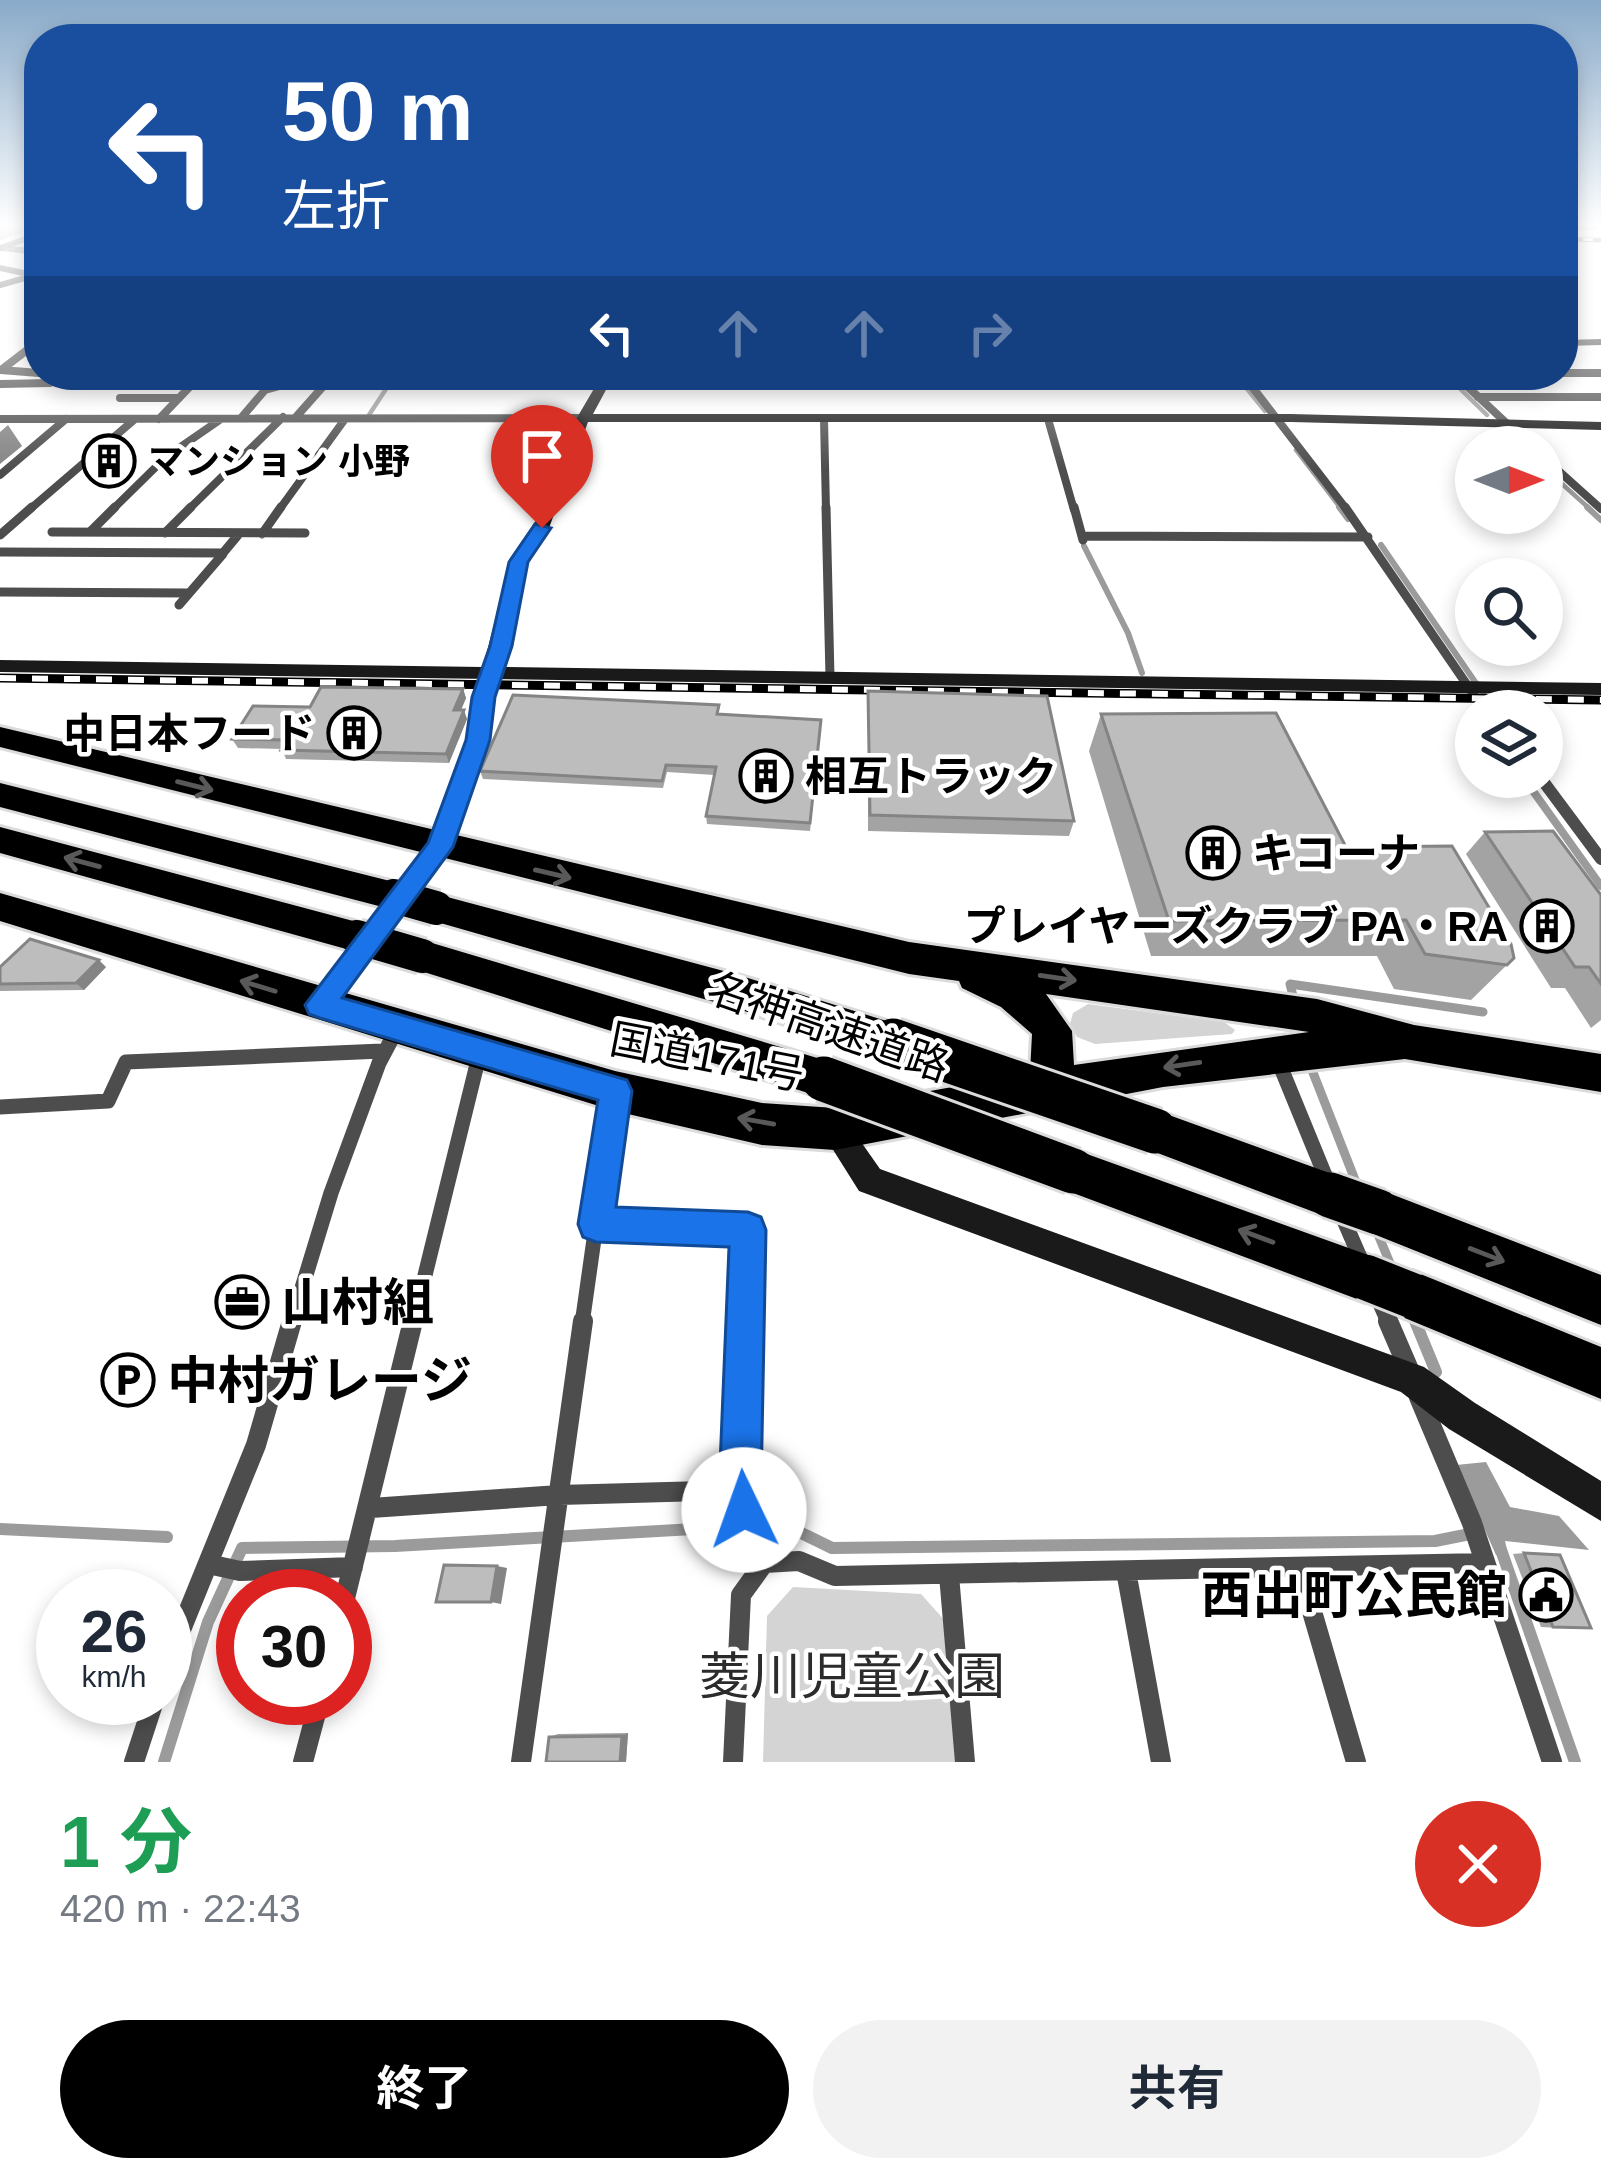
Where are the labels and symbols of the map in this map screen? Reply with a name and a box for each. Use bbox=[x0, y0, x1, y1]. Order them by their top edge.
pin bbox=[491, 405, 593, 528]
north arrow bbox=[1455, 426, 1563, 534]
building icon: マンション 小野 bbox=[81, 433, 137, 489]
place label: マンション 小野 bbox=[148, 441, 410, 482]
building icon: 中日本フード bbox=[326, 705, 382, 761]
place label: 中日本フード bbox=[63, 710, 315, 757]
building icon: 相互トラック bbox=[738, 748, 794, 804]
place label: 相互トラック bbox=[805, 753, 1057, 800]
one-way arrow bbox=[175, 776, 213, 798]
building icon: キコーナ bbox=[1185, 825, 1241, 881]
place label: キコーナ bbox=[1252, 830, 1420, 877]
one-way arrow bbox=[64, 849, 102, 871]
one-way arrow bbox=[534, 864, 572, 886]
building icon: プレイヤーズクラブ PA・RA bbox=[1519, 898, 1575, 954]
place label: プレイヤーズクラブ PA・RA bbox=[964, 903, 1508, 950]
street label: 名神高速道路 bbox=[701, 964, 955, 1090]
one-way arrow bbox=[1038, 967, 1077, 990]
one-way arrow bbox=[240, 974, 278, 996]
street label: 国道171号 bbox=[606, 1015, 808, 1099]
one-way arrow bbox=[1163, 1055, 1202, 1077]
one-way arrow bbox=[737, 1109, 776, 1132]
one-way arrow bbox=[1238, 1224, 1275, 1245]
one-way arrow bbox=[1467, 1246, 1504, 1267]
office icon: 山村組 bbox=[214, 1274, 270, 1330]
place label: 山村組 bbox=[281, 1274, 434, 1331]
parking icon: 中村ガレージ bbox=[100, 1352, 156, 1408]
place label: 中村ガレージ bbox=[167, 1352, 472, 1409]
position arrow bbox=[681, 1447, 807, 1573]
place label: 西出町公民館 bbox=[1201, 1567, 1507, 1624]
public building icon: 西出町公民館 bbox=[1518, 1567, 1574, 1623]
speed limit sign: 30 bbox=[216, 1569, 372, 1725]
park label: 菱川児童公園 bbox=[699, 1648, 1005, 1705]

